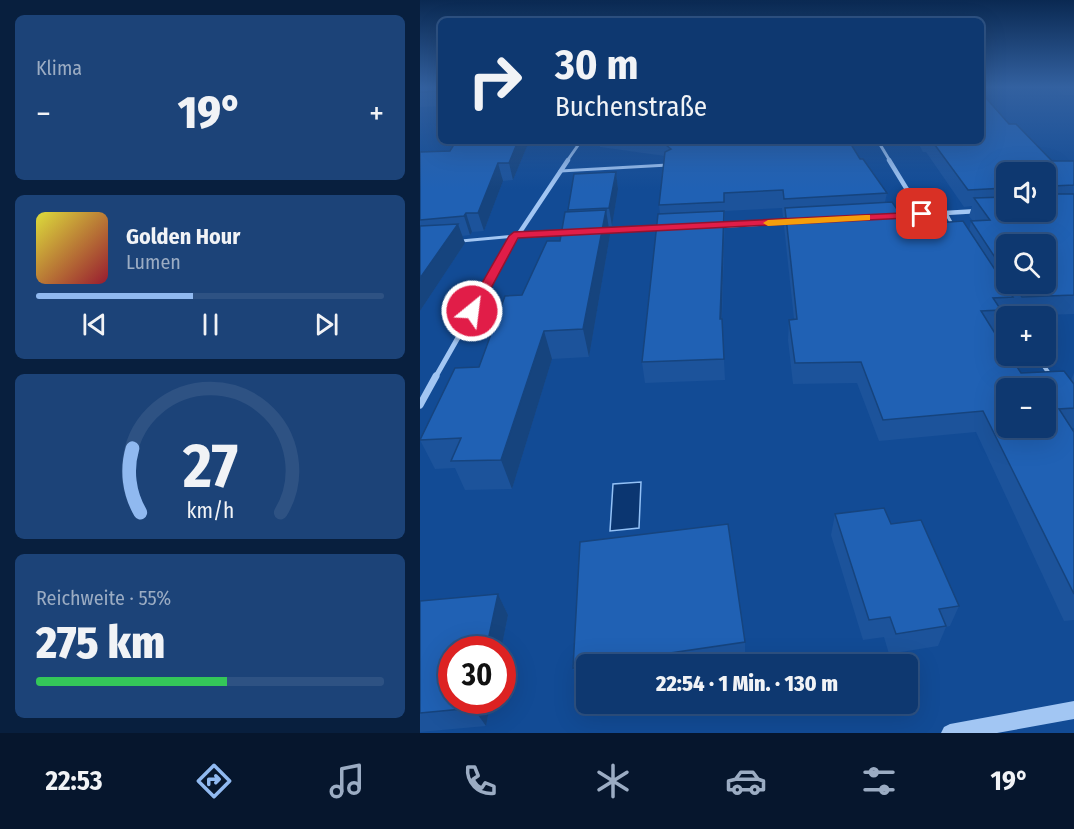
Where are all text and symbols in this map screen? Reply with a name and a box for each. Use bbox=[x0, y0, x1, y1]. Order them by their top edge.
text: 30 m bbox=[555, 40, 639, 90]
icon: right bbox=[456, 42, 534, 120]
text: Klima bbox=[36, 56, 82, 80]
text: 19° bbox=[178, 86, 242, 140]
text: Buchenstraße bbox=[555, 91, 707, 123]
text: − bbox=[36, 94, 51, 134]
text: + bbox=[369, 94, 384, 134]
map controls bbox=[996, 162, 1056, 438]
button: sound bbox=[996, 162, 1056, 222]
pin bbox=[896, 188, 947, 239]
icon: arrive bbox=[905, 197, 938, 230]
text: Golden Hour bbox=[126, 223, 240, 250]
button: search bbox=[996, 234, 1056, 294]
text: Lumen bbox=[126, 250, 181, 274]
position arrow bbox=[440, 279, 504, 343]
button: + bbox=[996, 306, 1056, 366]
icon: previous bbox=[78, 308, 111, 341]
icon: pause bbox=[194, 308, 227, 341]
icon: next bbox=[310, 308, 343, 341]
button: − bbox=[996, 378, 1056, 438]
text: 27 bbox=[181, 429, 238, 504]
text: km/h bbox=[186, 499, 234, 525]
text: Reichweite · 55% bbox=[36, 586, 171, 610]
text: 275 km bbox=[36, 616, 165, 670]
speed limit sign: 30 bbox=[438, 636, 516, 714]
text: 22:54 · 1 Min. · 130 m bbox=[656, 670, 838, 697]
icon: directions bbox=[193, 760, 235, 802]
icon: music bbox=[326, 760, 368, 802]
icon: phone bbox=[459, 760, 501, 802]
icon: climate bbox=[592, 760, 634, 802]
icon: car bbox=[725, 760, 767, 802]
icon: filters bbox=[858, 760, 900, 802]
text: 22:53 bbox=[45, 765, 103, 797]
text: 19° bbox=[991, 765, 1029, 797]

